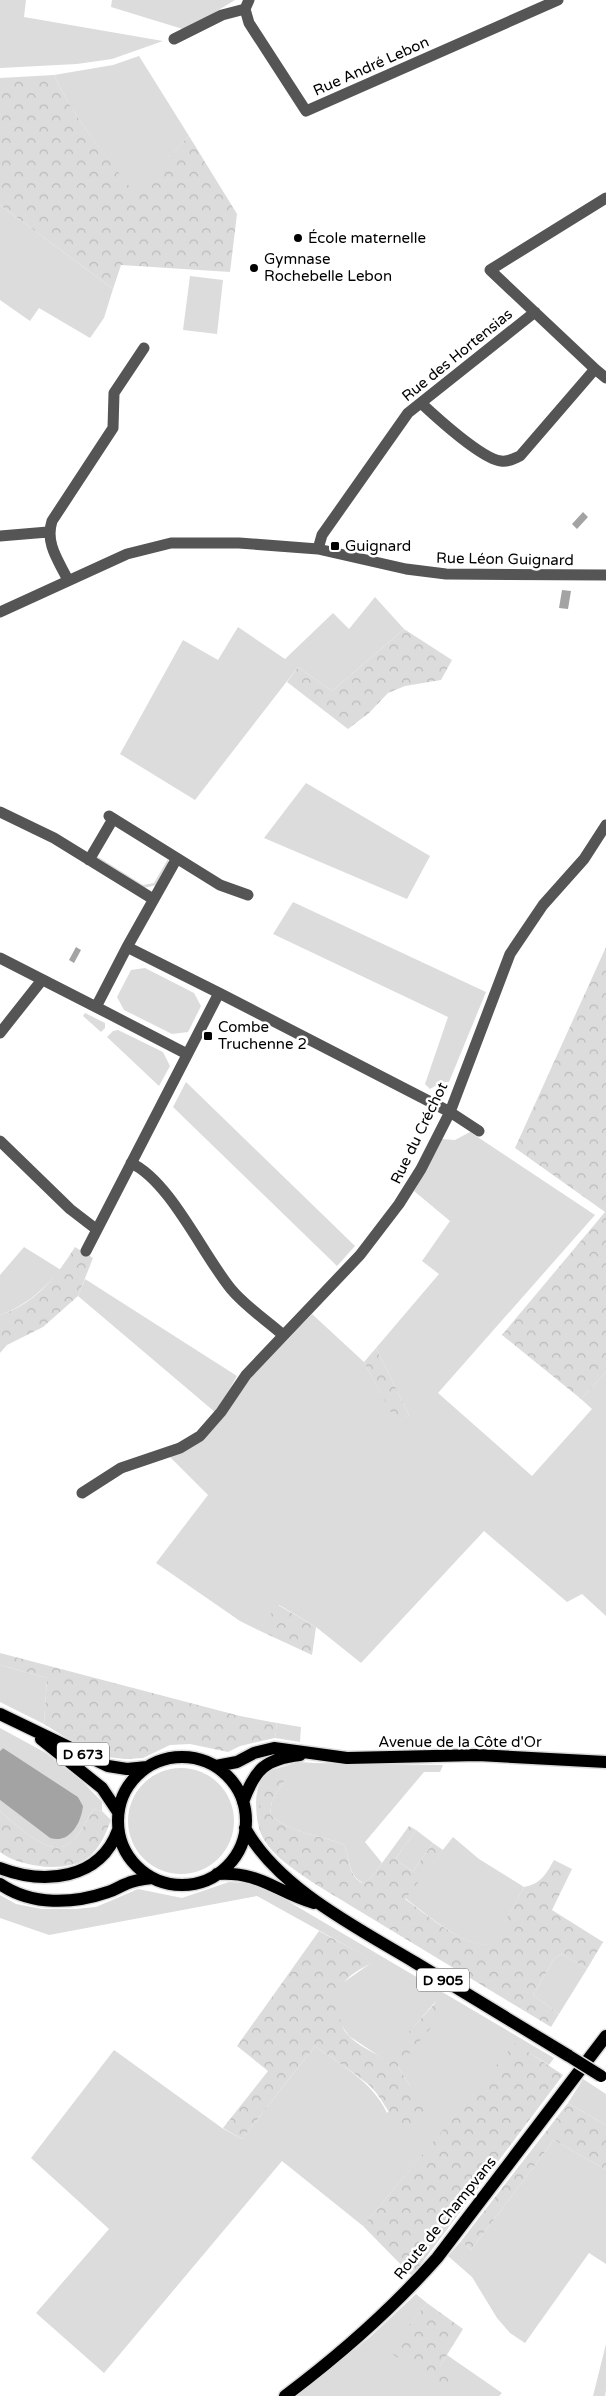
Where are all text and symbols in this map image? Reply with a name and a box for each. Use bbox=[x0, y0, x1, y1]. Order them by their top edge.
street label: Rue André Lebon bbox=[310, 32, 432, 100]
place label: École maternelle bbox=[308, 229, 426, 247]
marker: École maternelle bbox=[292, 232, 304, 244]
place label: Gymnase Rochebelle Lebon bbox=[264, 250, 392, 285]
marker: Gymnase Rochebelle Lebon bbox=[248, 262, 260, 274]
street label: Rue des Hortensias bbox=[398, 305, 516, 405]
place label: Guignard bbox=[345, 537, 411, 555]
marker: Guignard bbox=[329, 540, 341, 552]
street label: Rue Léon Guignard bbox=[436, 549, 574, 569]
place label: Combe Truchenne 2 bbox=[218, 1018, 307, 1053]
marker: Combe Truchenne 2 bbox=[202, 1030, 214, 1042]
street label: Rue du Créchot bbox=[387, 1079, 452, 1187]
street label: Avenue de la Côte d'Or bbox=[378, 1733, 542, 1751]
road number: D 673 bbox=[57, 1742, 109, 1766]
road number: D 905 bbox=[417, 1968, 469, 1992]
street label: Route de Champvans bbox=[390, 2153, 500, 2283]

